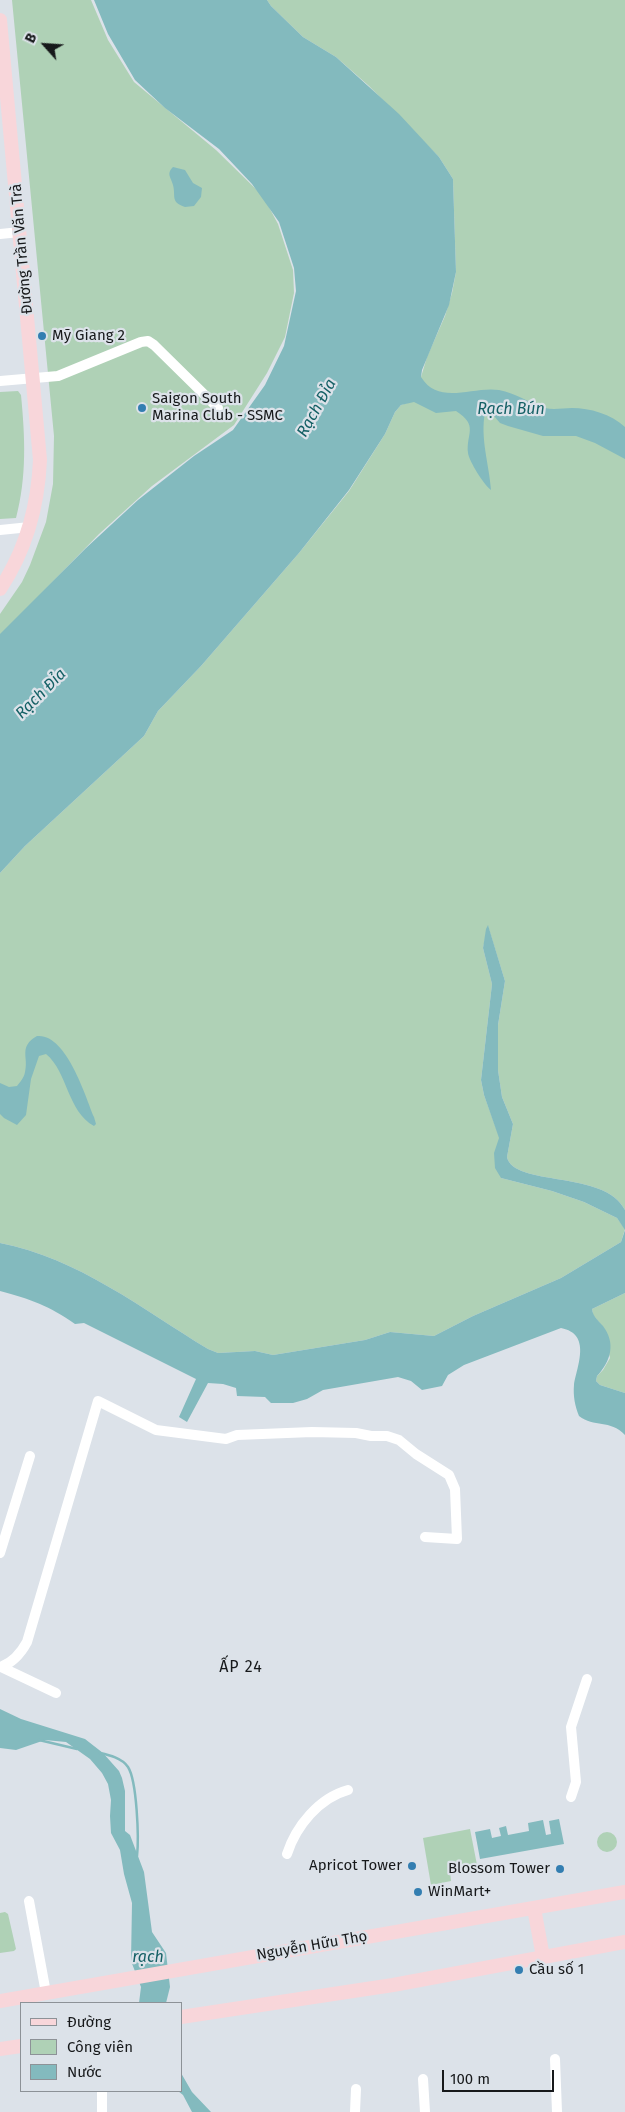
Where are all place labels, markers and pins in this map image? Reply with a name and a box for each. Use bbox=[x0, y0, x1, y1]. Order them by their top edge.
place label: Mỹ Giang 2 bbox=[52, 327, 125, 345]
marker: Mỹ Giang 2 bbox=[36, 330, 48, 342]
place label: Saigon South Marina Club - SSMC bbox=[152, 390, 283, 425]
marker: Saigon South Marina Club - SSMC bbox=[136, 402, 148, 414]
place label: Apricot Tower bbox=[309, 1857, 402, 1875]
marker: Apricot Tower bbox=[406, 1860, 418, 1872]
place label: Blossom Tower bbox=[448, 1860, 550, 1878]
marker: Blossom Tower bbox=[554, 1863, 566, 1875]
place label: WinMart+ bbox=[428, 1883, 491, 1901]
marker: WinMart+ bbox=[412, 1886, 424, 1898]
place label: Cầu số 1 bbox=[529, 1961, 584, 1979]
marker: Cầu số 1 bbox=[513, 1964, 525, 1976]

